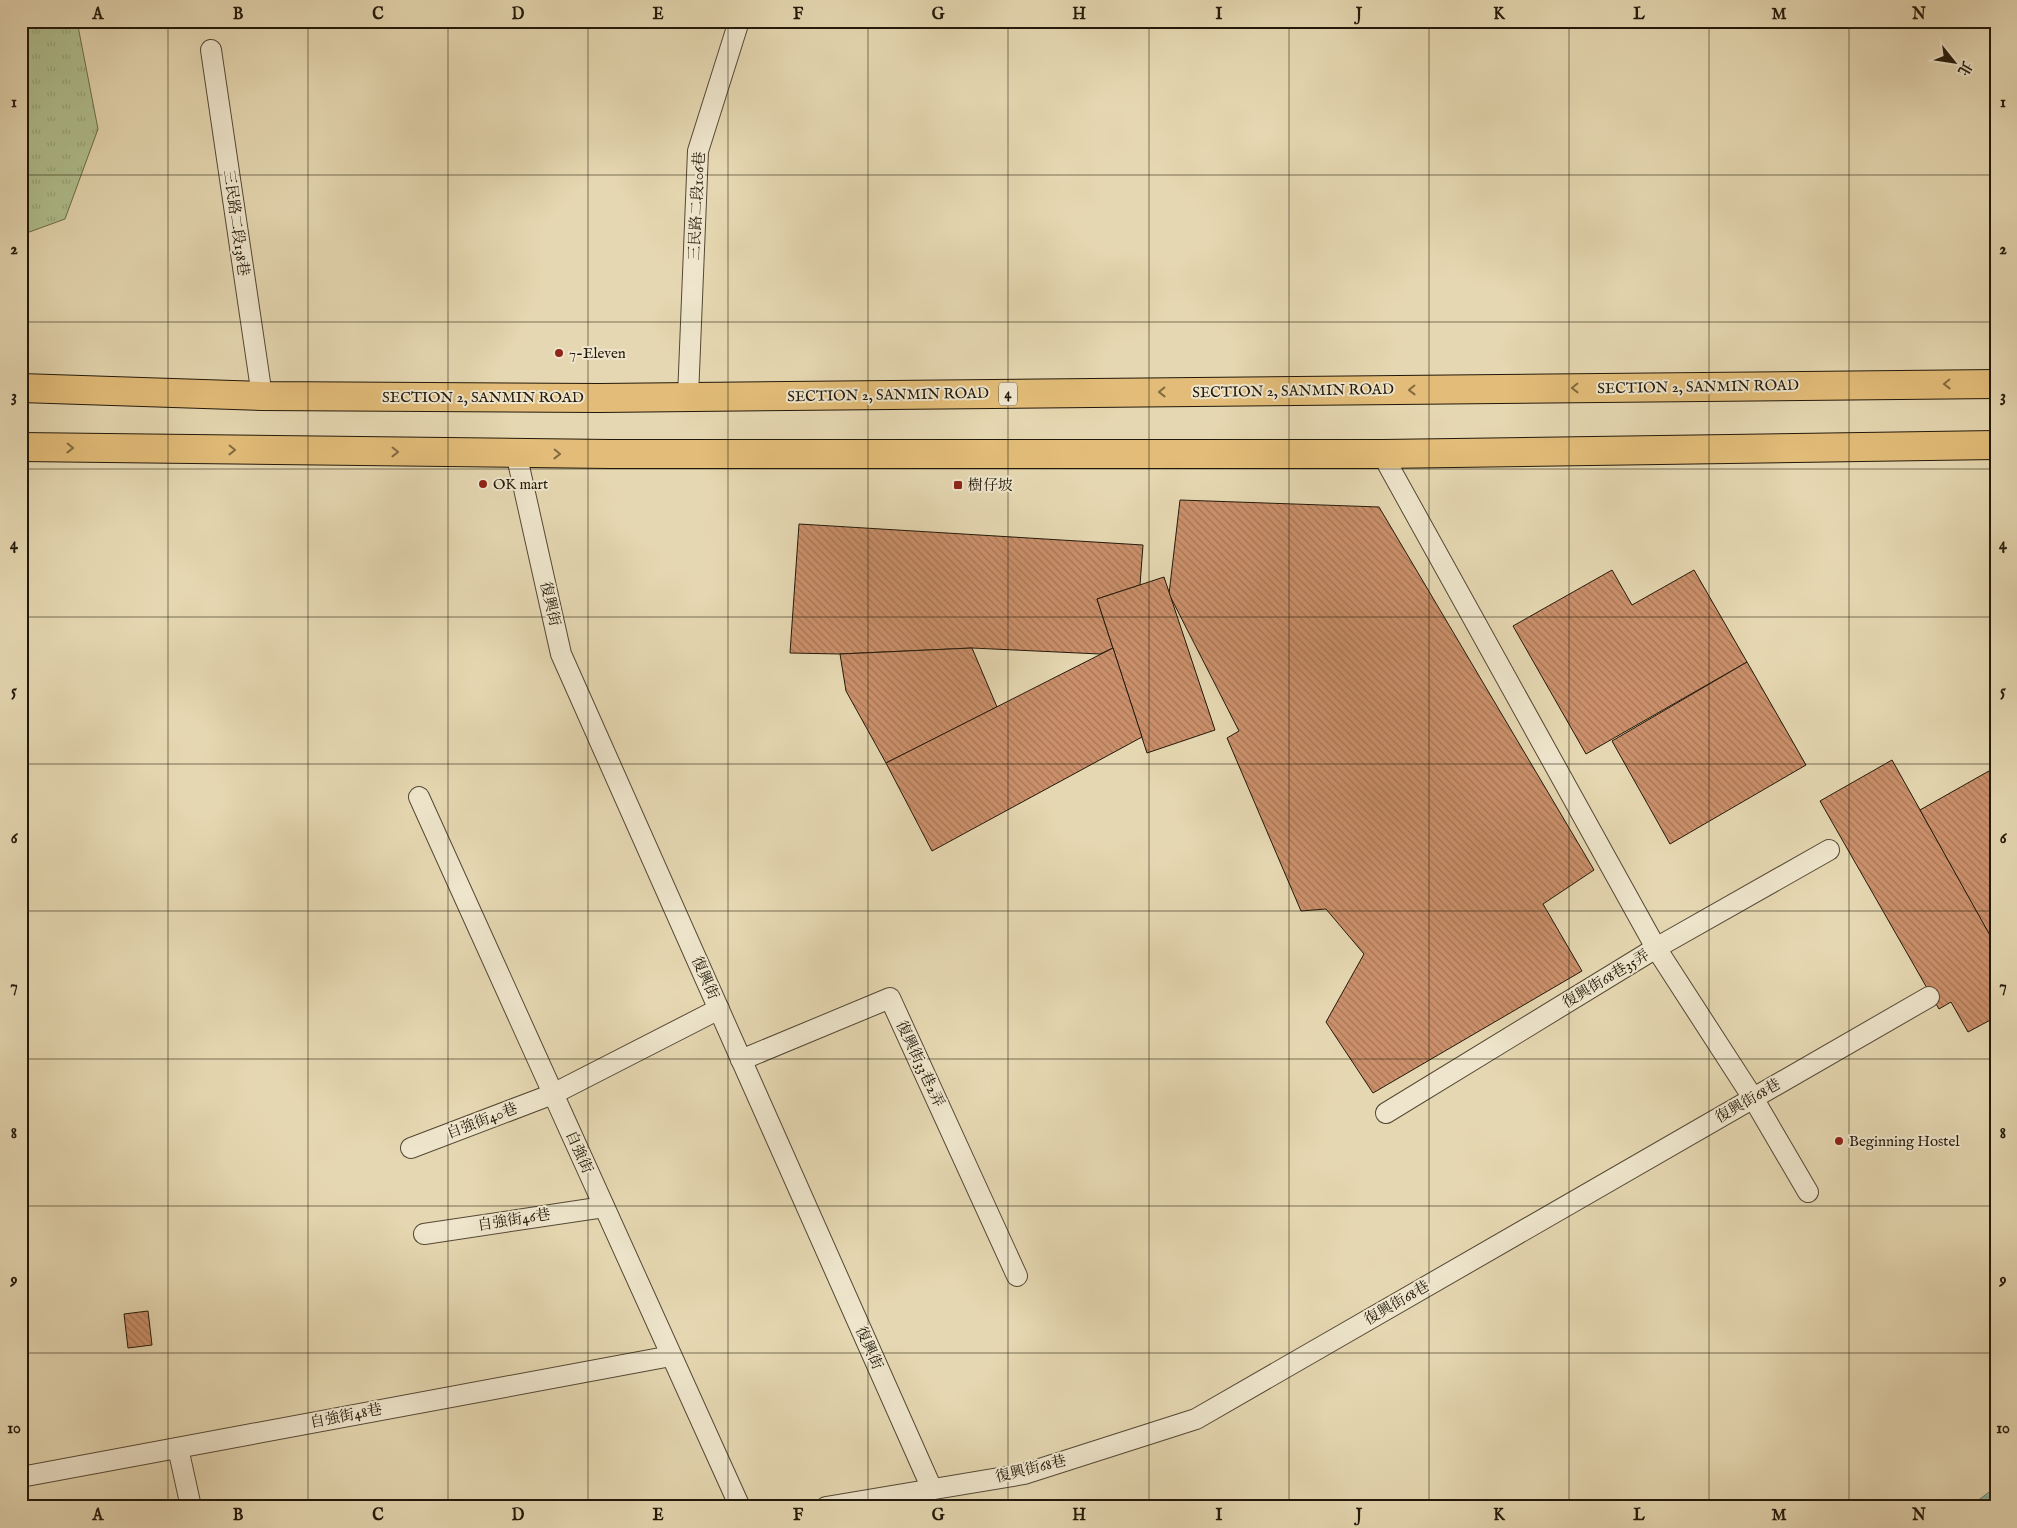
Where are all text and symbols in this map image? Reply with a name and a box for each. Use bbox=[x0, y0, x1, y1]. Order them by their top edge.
text: A bbox=[92, 5, 105, 25]
text: B bbox=[233, 5, 244, 25]
text: C bbox=[372, 5, 384, 25]
text: D bbox=[512, 5, 525, 25]
text: E bbox=[652, 5, 664, 25]
text: F bbox=[793, 5, 804, 25]
text: G bbox=[932, 5, 945, 25]
text: H bbox=[1072, 5, 1086, 25]
text: I bbox=[1216, 5, 1223, 25]
text: J bbox=[1354, 5, 1363, 25]
text: K bbox=[1493, 5, 1506, 25]
text: L bbox=[1633, 5, 1645, 25]
text: M bbox=[1771, 5, 1787, 25]
text: N bbox=[1911, 5, 1926, 25]
north arrow bbox=[1930, 38, 1980, 88]
text: 北 bbox=[1953, 57, 1976, 79]
text: 1 bbox=[11, 93, 17, 113]
text: 1 bbox=[2000, 93, 2006, 113]
street label: 三民路二段106巷 bbox=[685, 151, 709, 261]
street label: 三民路二段138巷 bbox=[219, 169, 253, 277]
text: 2 bbox=[10, 240, 18, 260]
text: 2 bbox=[1999, 240, 2007, 260]
place label: 7-Eleven bbox=[569, 344, 626, 363]
marker: 7-Eleven bbox=[553, 347, 565, 359]
street label: SECTION 2, SANMIN ROAD bbox=[1597, 376, 1799, 398]
one-way arrow bbox=[1943, 379, 1950, 389]
street label: SECTION 2, SANMIN ROAD bbox=[1192, 380, 1394, 402]
road number: 4 bbox=[999, 382, 1017, 406]
one-way arrow bbox=[1570, 383, 1578, 393]
street label: SECTION 2, SANMIN ROAD bbox=[787, 384, 989, 406]
one-way arrow bbox=[1408, 384, 1416, 395]
text: 3 bbox=[11, 387, 17, 407]
one-way arrow bbox=[1158, 387, 1166, 397]
text: 3 bbox=[2000, 387, 2006, 407]
street label: SECTION 2, SANMIN ROAD bbox=[382, 388, 584, 407]
one-way arrow bbox=[66, 443, 74, 453]
one-way arrow bbox=[229, 445, 237, 455]
one-way arrow bbox=[392, 447, 399, 457]
one-way arrow bbox=[554, 449, 562, 459]
place label: OK mart bbox=[493, 475, 548, 494]
place label: 樹仔坡 bbox=[968, 476, 1013, 495]
marker: OK mart bbox=[477, 478, 489, 490]
marker: 樹仔坡 bbox=[952, 479, 964, 491]
text: 4 bbox=[10, 535, 19, 555]
text: 4 bbox=[1999, 535, 2008, 555]
street label: 復興街 bbox=[536, 580, 564, 628]
text: 5 bbox=[11, 682, 17, 702]
text: 5 bbox=[2000, 682, 2006, 702]
text: 6 bbox=[11, 829, 19, 849]
text: 6 bbox=[2000, 829, 2008, 849]
street label: 復興街68巷35弄 bbox=[1559, 946, 1653, 1012]
street label: 復興街 bbox=[687, 954, 723, 1002]
text: 7 bbox=[10, 977, 18, 997]
text: 7 bbox=[1999, 977, 2007, 997]
street label: 復興街33巷2弄 bbox=[892, 1018, 948, 1110]
street label: 復興街68巷 bbox=[1712, 1075, 1784, 1127]
street label: 自強街40巷 bbox=[444, 1099, 520, 1143]
text: 8 bbox=[11, 1124, 17, 1144]
text: 8 bbox=[2000, 1124, 2006, 1144]
street label: 自強街 bbox=[561, 1128, 597, 1176]
place label: Beginning Hostel bbox=[1849, 1132, 1960, 1151]
marker: Beginning Hostel bbox=[1833, 1135, 1845, 1147]
street label: 自強街46巷 bbox=[476, 1205, 552, 1235]
text: 9 bbox=[10, 1271, 18, 1291]
text: 9 bbox=[1999, 1271, 2007, 1291]
street label: 復興街68巷 bbox=[1361, 1277, 1433, 1329]
street label: 復興街 bbox=[851, 1324, 887, 1372]
street label: 自強街48巷 bbox=[308, 1400, 384, 1432]
text: 10 bbox=[7, 1419, 21, 1439]
text: 10 bbox=[1996, 1419, 2010, 1439]
street label: 復興街68巷 bbox=[994, 1451, 1068, 1487]
text: A bbox=[92, 1506, 105, 1526]
text: B bbox=[233, 1506, 244, 1526]
text: C bbox=[372, 1506, 384, 1526]
text: D bbox=[512, 1506, 525, 1526]
text: E bbox=[652, 1506, 664, 1526]
text: F bbox=[793, 1506, 804, 1526]
text: G bbox=[932, 1506, 945, 1526]
text: H bbox=[1072, 1506, 1086, 1526]
text: I bbox=[1216, 1506, 1223, 1526]
text: J bbox=[1354, 1506, 1363, 1526]
text: K bbox=[1493, 1506, 1506, 1526]
text: L bbox=[1633, 1506, 1645, 1526]
text: M bbox=[1771, 1506, 1787, 1526]
text: N bbox=[1911, 1506, 1926, 1526]

